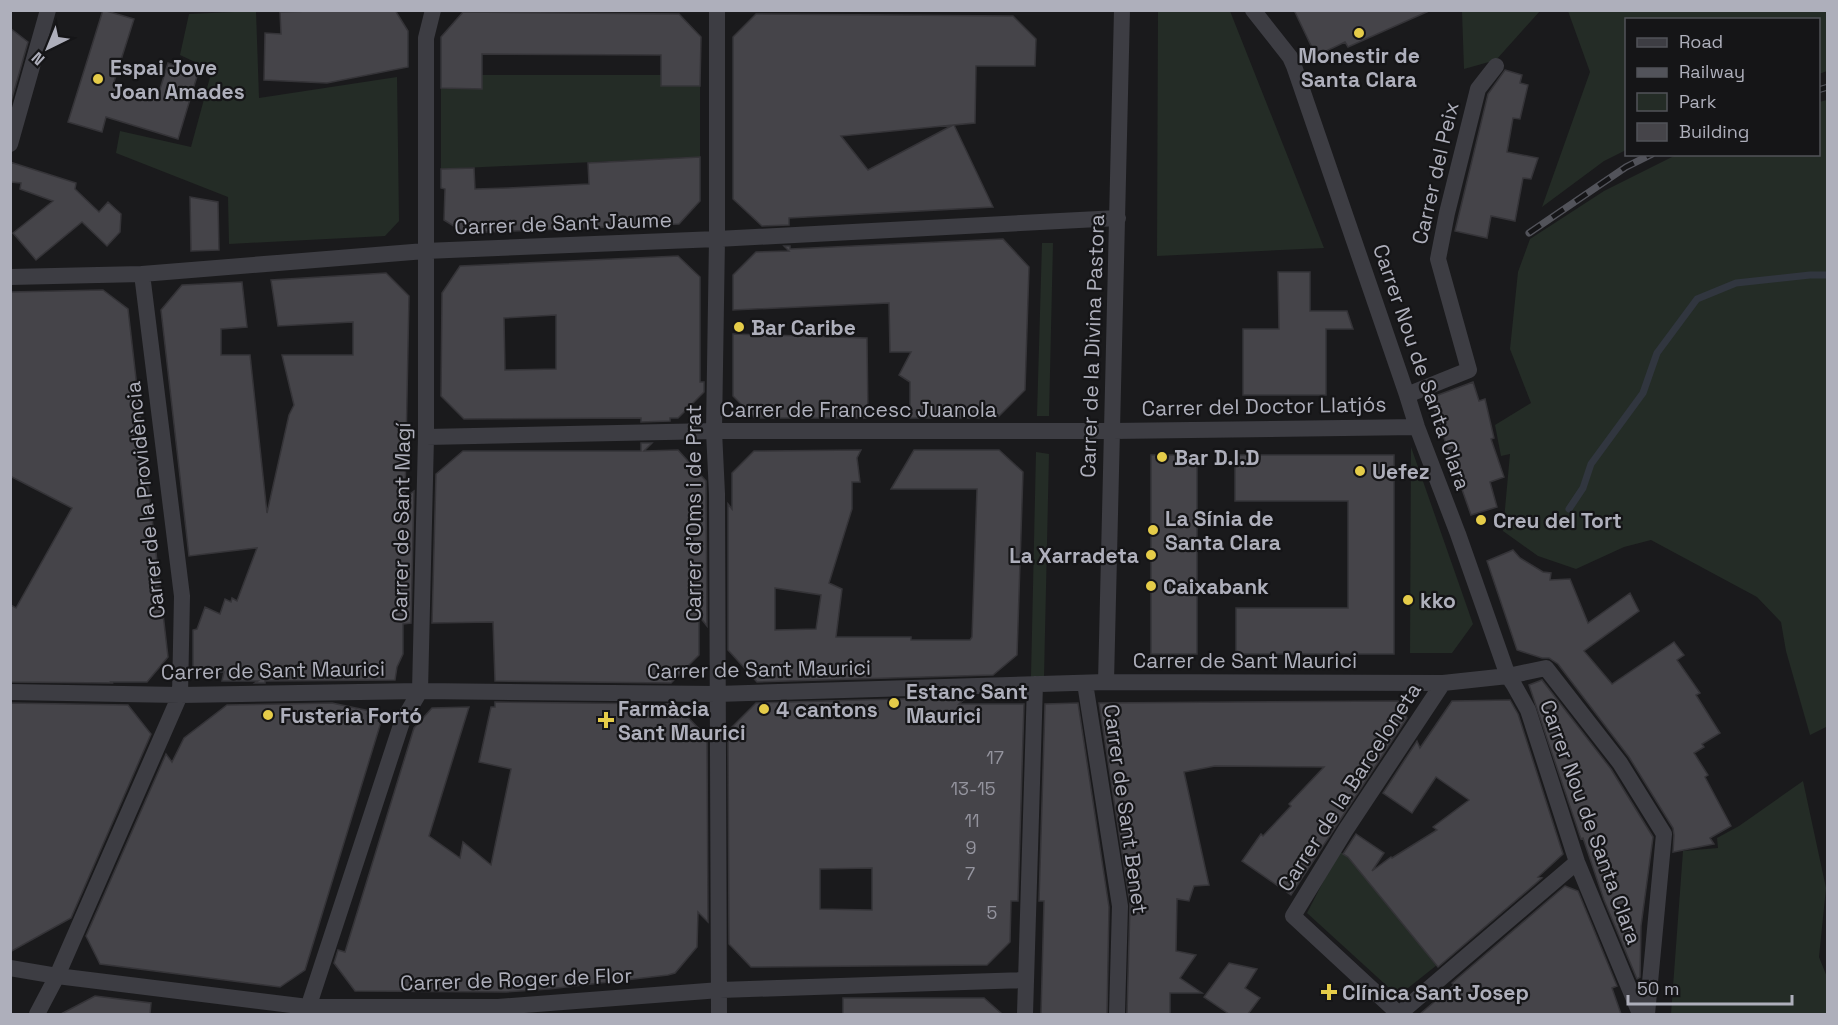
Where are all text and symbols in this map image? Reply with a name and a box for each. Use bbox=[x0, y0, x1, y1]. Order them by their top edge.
north arrow bbox=[18, 18, 78, 78]
legend bbox=[1625, 18, 1820, 156]
marker: Monestir de Santa Clara bbox=[1352, 26, 1366, 40]
text: Road bbox=[1679, 30, 1723, 53]
place label: Monestir de Santa Clara bbox=[1298, 42, 1420, 93]
text: N bbox=[27, 47, 49, 70]
place label: Espai Jove Joan Amades bbox=[110, 54, 245, 105]
text: Railway bbox=[1679, 60, 1745, 83]
marker: Espai Jove Joan Amades bbox=[91, 72, 105, 86]
text: Park bbox=[1679, 90, 1717, 113]
street label: Carrer del Peix bbox=[1405, 99, 1465, 247]
text: Building bbox=[1679, 120, 1749, 143]
street label: Carrer de Sant Jaume bbox=[454, 206, 672, 240]
street label: Carrer de la Divina Pastora bbox=[1074, 214, 1110, 478]
street label: Carrer Nou de Santa Clara bbox=[1367, 241, 1477, 493]
place label: Bar Caribe bbox=[751, 314, 856, 341]
marker: Bar Caribe bbox=[732, 320, 746, 334]
street label: Carrer de la Providència bbox=[119, 380, 171, 620]
street label: Carrer del Doctor Llatjós bbox=[1141, 390, 1387, 422]
street label: Carrer de Francesc Juanola bbox=[721, 396, 997, 423]
street label: Carrer d'Oms i de Prat bbox=[680, 404, 707, 622]
street label: Carrer de Sant Magí bbox=[386, 421, 416, 622]
place label: Bar D.I.D bbox=[1174, 444, 1259, 471]
marker: Bar D.I.D bbox=[1155, 450, 1169, 464]
place label: Uefez bbox=[1372, 458, 1430, 485]
marker: Uefez bbox=[1353, 464, 1367, 478]
place label: La Sínia de Santa Clara bbox=[1165, 505, 1281, 556]
place label: Creu del Tort bbox=[1493, 507, 1622, 534]
marker: Creu del Tort bbox=[1474, 513, 1488, 527]
marker: La Sínia de Santa Clara bbox=[1146, 523, 1160, 537]
place label: La Xarradeta bbox=[1009, 542, 1139, 569]
marker: La Xarradeta bbox=[1144, 548, 1158, 562]
place label: Caixabank bbox=[1163, 573, 1269, 600]
marker: Caixabank bbox=[1144, 579, 1158, 593]
place label: kko bbox=[1420, 587, 1456, 614]
marker: kko bbox=[1401, 593, 1415, 607]
street label: Carrer de Sant Maurici bbox=[1133, 647, 1357, 674]
street label: Carrer de Sant Maurici bbox=[647, 654, 871, 684]
street label: Carrer de Sant Maurici bbox=[161, 655, 385, 685]
street label: Carrer de la Barceloneta bbox=[1271, 677, 1427, 897]
place label: Estanc Sant Maurici bbox=[906, 678, 1028, 729]
place label: Farmàcia Sant Maurici bbox=[618, 695, 746, 746]
place label: 4 cantons bbox=[776, 696, 878, 723]
marker: Estanc Sant Maurici bbox=[887, 696, 901, 710]
street label: Carrer Nou de Santa Clara bbox=[1534, 696, 1648, 948]
place label: Fusteria Fortó bbox=[280, 702, 422, 729]
marker: 4 cantons bbox=[757, 702, 771, 716]
street label: Carrer de Sant Benet bbox=[1098, 702, 1154, 916]
marker: Fusteria Fortó bbox=[261, 708, 275, 722]
marker: Farmàcia Sant Maurici bbox=[599, 713, 613, 727]
house number: 17 bbox=[986, 746, 1004, 769]
house number: 13-15 bbox=[951, 777, 995, 800]
house number: 11 bbox=[964, 809, 980, 832]
house number: 9 bbox=[965, 836, 977, 859]
house number: 7 bbox=[965, 862, 975, 885]
house number: 5 bbox=[987, 901, 997, 924]
street label: Carrer de Roger de Flor bbox=[399, 961, 633, 997]
scale bar bbox=[1628, 968, 1792, 1006]
text: 50 m bbox=[1637, 977, 1679, 1000]
place label: Clínica Sant Josep bbox=[1342, 979, 1529, 1006]
marker: Clínica Sant Josep bbox=[1320, 983, 1338, 1001]

